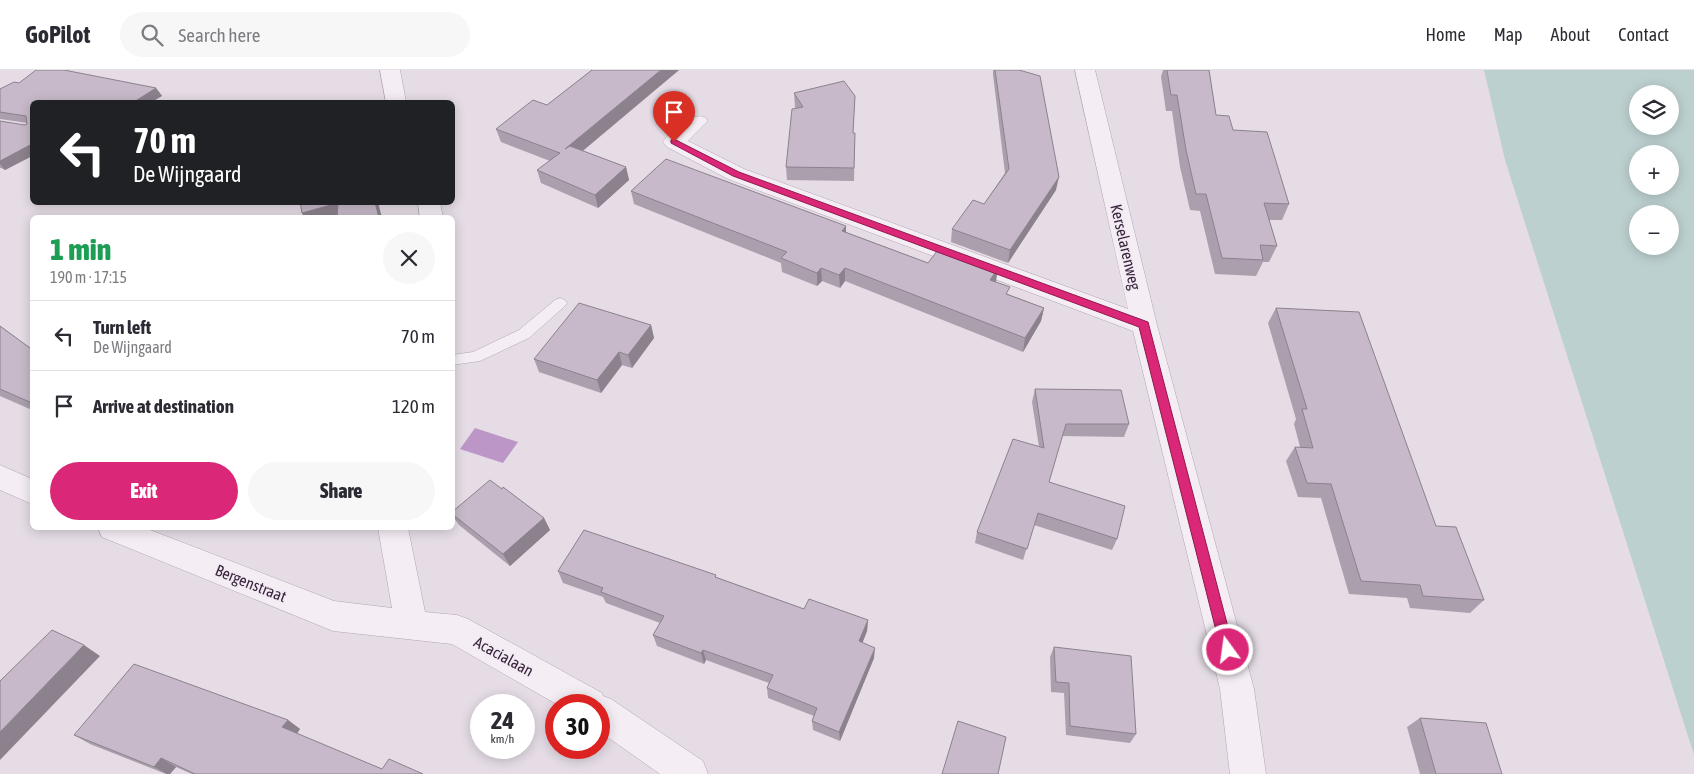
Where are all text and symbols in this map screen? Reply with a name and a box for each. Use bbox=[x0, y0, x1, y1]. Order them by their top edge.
search box bbox=[120, 12, 470, 57]
text: GoPilot bbox=[25, 21, 90, 48]
icon: search bbox=[138, 21, 166, 49]
text: Search here bbox=[178, 24, 260, 46]
text: Home bbox=[1426, 24, 1466, 45]
text: Map bbox=[1494, 24, 1523, 45]
text: About bbox=[1551, 24, 1590, 45]
text: Contact bbox=[1618, 24, 1669, 45]
map controls bbox=[1629, 85, 1679, 255]
button: layers bbox=[1629, 85, 1679, 135]
pin bbox=[653, 91, 695, 142]
icon: arrive bbox=[660, 98, 688, 126]
icon: left bbox=[50, 120, 115, 185]
text: 70 m bbox=[133, 120, 196, 160]
button: + bbox=[1629, 145, 1679, 195]
text: De Wijngaard bbox=[133, 161, 241, 187]
street label: Kerselarenweg bbox=[1106, 202, 1145, 292]
button: − bbox=[1629, 205, 1679, 255]
text: 1 min bbox=[50, 232, 111, 266]
button: close bbox=[383, 232, 435, 284]
text: 190 m · 17:15 bbox=[50, 268, 127, 286]
text: Turn left bbox=[93, 316, 151, 338]
icon: left bbox=[50, 322, 78, 350]
text: 70 m bbox=[401, 325, 435, 347]
text: De Wijngaard bbox=[93, 338, 172, 356]
icon: arrive bbox=[50, 392, 78, 420]
text: Arrive at destination bbox=[93, 395, 234, 417]
text: 120 m bbox=[392, 395, 435, 417]
button: Exit bbox=[50, 462, 238, 520]
button: Share bbox=[248, 462, 435, 520]
street label: Bergenstraat bbox=[213, 561, 289, 606]
position arrow bbox=[1201, 623, 1253, 675]
street label: Acacialaan bbox=[471, 632, 537, 680]
speed limit sign: 30 bbox=[545, 694, 610, 759]
text: 24 bbox=[491, 706, 514, 734]
text: km/h bbox=[491, 732, 514, 746]

